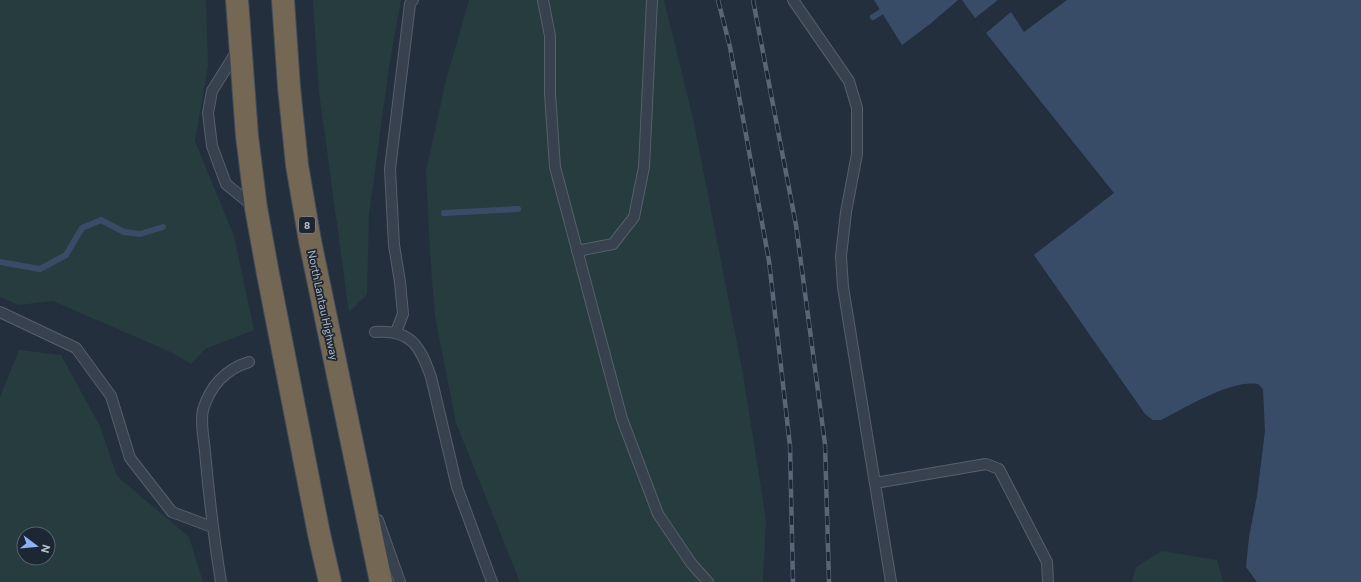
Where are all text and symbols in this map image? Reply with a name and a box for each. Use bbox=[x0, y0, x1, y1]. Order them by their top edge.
road number: 8 bbox=[299, 217, 315, 233]
street label: North Lantau Highway bbox=[305, 249, 342, 361]
north arrow bbox=[16, 526, 56, 566]
text: N bbox=[39, 543, 53, 555]

